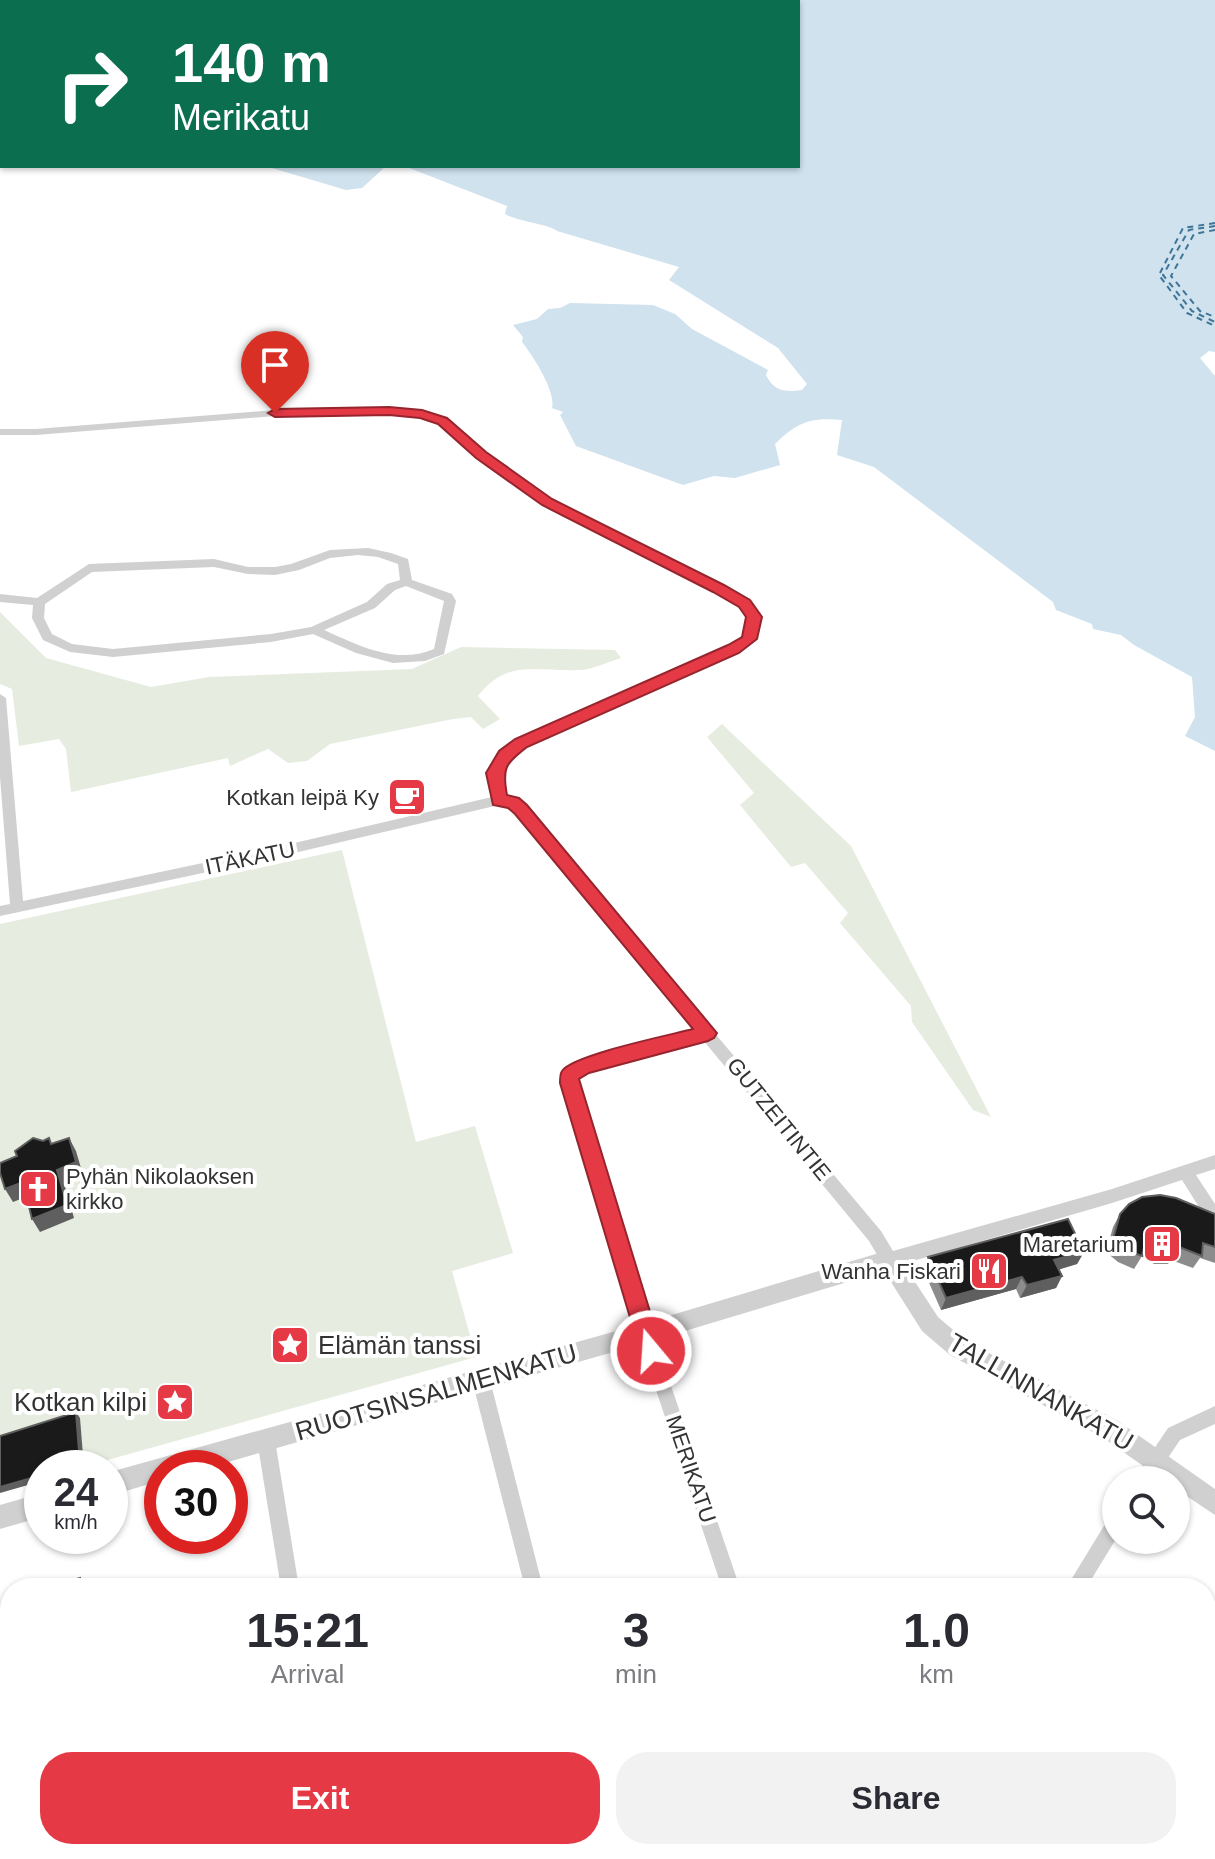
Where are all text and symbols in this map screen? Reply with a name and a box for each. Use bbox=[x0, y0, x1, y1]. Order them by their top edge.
text: 140 m bbox=[172, 31, 331, 94]
icon: right bbox=[40, 32, 144, 136]
text: Merikatu bbox=[172, 97, 310, 138]
pin bbox=[241, 331, 309, 413]
icon: arrive bbox=[253, 343, 297, 387]
cafe icon: Kotkan leipä Ky bbox=[386, 776, 428, 818]
place label: Kotkan leipä Ky bbox=[226, 785, 379, 810]
street label: ITÄKATU bbox=[203, 836, 297, 880]
street label: GUTZEITINTIE bbox=[722, 1053, 836, 1185]
place label: Pyhän Nikolaoksen kirkko bbox=[66, 1164, 254, 1214]
church icon: Pyhän Nikolaoksen kirkko bbox=[17, 1168, 59, 1210]
building icon: Maretarium bbox=[1141, 1223, 1183, 1265]
place label: Maretarium bbox=[1023, 1232, 1134, 1257]
restaurant icon: Wanha Fiskari bbox=[968, 1250, 1010, 1292]
place label: Wanha Fiskari bbox=[821, 1259, 961, 1284]
position arrow bbox=[609, 1309, 693, 1393]
place icon: Elämän tanssi bbox=[269, 1324, 311, 1366]
street label: TALLINNANKATU bbox=[943, 1327, 1139, 1457]
place label: Elämän tanssi bbox=[318, 1330, 481, 1360]
street label: RUOTSINSALMENKATU bbox=[292, 1337, 580, 1447]
place icon: Kotkan kilpi bbox=[154, 1381, 196, 1423]
place label: Kotkan kilpi bbox=[14, 1387, 147, 1417]
street label: MERIKATU bbox=[661, 1412, 721, 1526]
speed limit sign: 30 bbox=[144, 1450, 248, 1554]
map controls bbox=[1102, 1466, 1190, 1554]
button: search bbox=[1102, 1466, 1190, 1554]
text: 24 bbox=[54, 1470, 98, 1514]
text: km/h bbox=[54, 1511, 98, 1533]
text: 15:21 bbox=[246, 1604, 369, 1657]
text: 3 bbox=[623, 1604, 649, 1657]
text: 1.0 bbox=[903, 1604, 970, 1657]
text: Arrival bbox=[271, 1659, 344, 1689]
text: min bbox=[615, 1659, 657, 1689]
text: km bbox=[919, 1659, 954, 1689]
button: Exit bbox=[40, 1752, 600, 1844]
button: Share bbox=[616, 1752, 1176, 1844]

